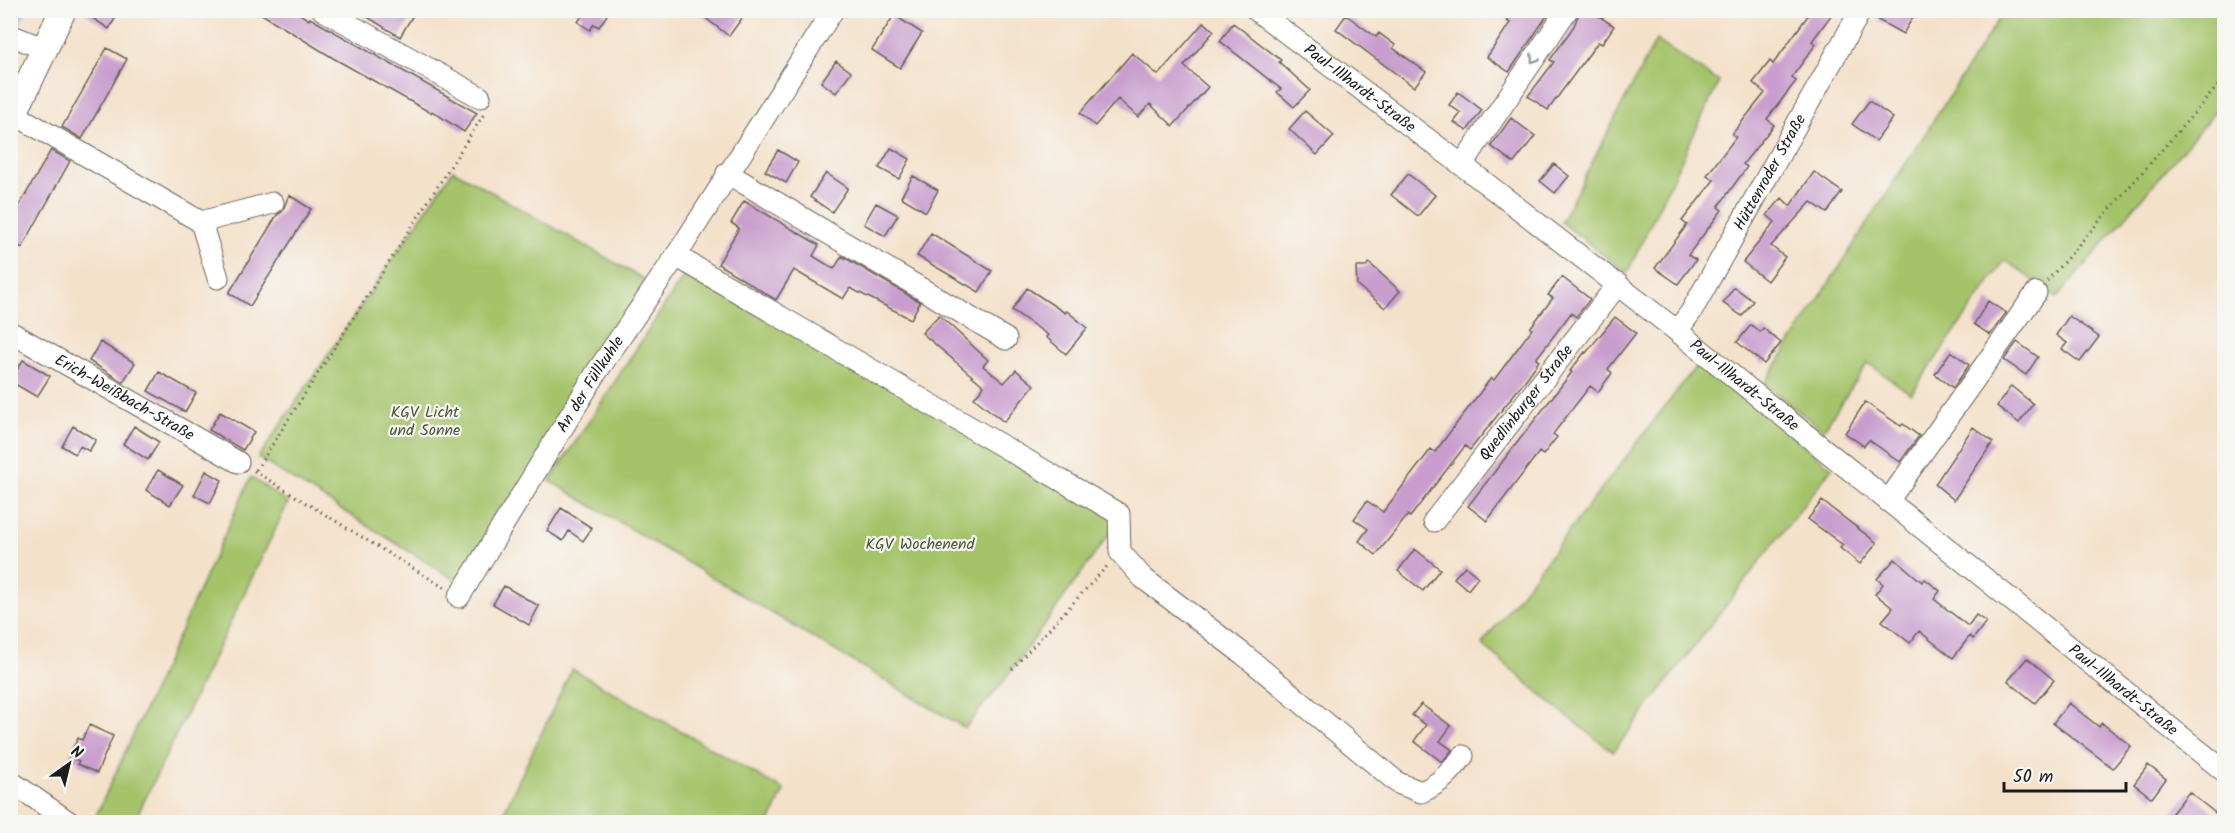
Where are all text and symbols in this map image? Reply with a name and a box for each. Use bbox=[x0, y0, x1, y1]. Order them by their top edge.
street label: Paul-Illhardt-Straße bbox=[1298, 38, 1421, 139]
one-way arrow bbox=[1530, 52, 1541, 63]
street label: Hüttenroder Straße bbox=[1727, 109, 1812, 235]
street label: An der Füllkuhle bbox=[550, 331, 630, 437]
street label: Paul-Illhardt-Straße bbox=[1684, 333, 1805, 437]
street label: Quedlinburger Straße bbox=[1473, 339, 1579, 466]
street label: Erich-Weißbach-Straße bbox=[50, 348, 199, 447]
park label: KGV Licht und Sonne bbox=[390, 400, 460, 443]
park label: KGV Wochenend bbox=[865, 532, 976, 557]
street label: Paul-Illhardt-Straße bbox=[2063, 638, 2184, 742]
north arrow bbox=[39, 734, 99, 794]
text: N bbox=[65, 740, 88, 766]
scale bar bbox=[2004, 755, 2126, 793]
text: 50 m bbox=[2013, 763, 2053, 792]

